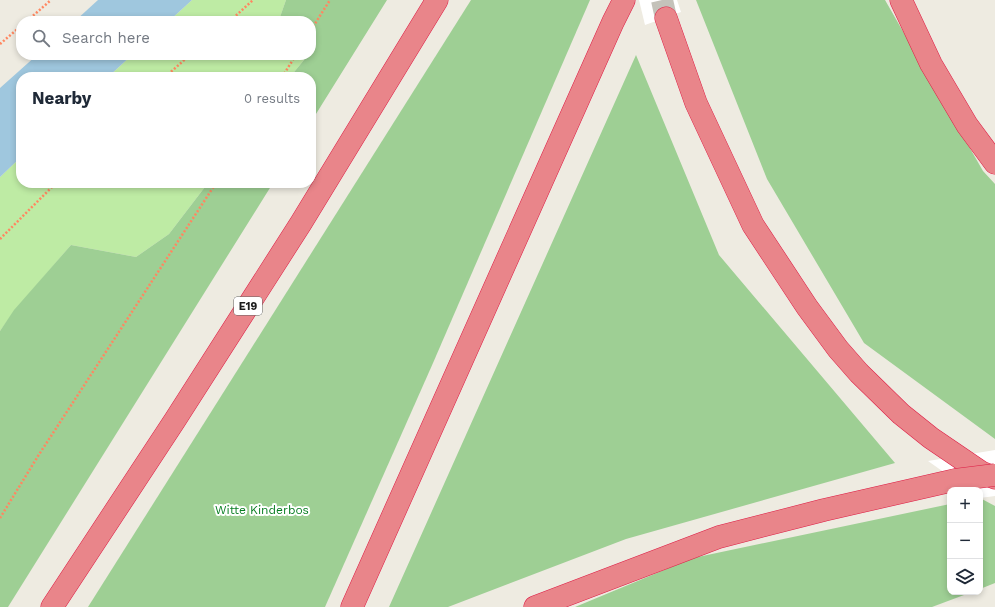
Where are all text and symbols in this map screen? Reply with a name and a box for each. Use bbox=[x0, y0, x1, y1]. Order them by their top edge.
search box bbox=[16, 16, 316, 60]
icon: search bbox=[30, 27, 52, 49]
text: Search here bbox=[62, 29, 150, 47]
text: Nearby bbox=[32, 88, 91, 108]
text: 0 results bbox=[244, 91, 300, 106]
road number: E19 bbox=[234, 297, 262, 315]
map controls bbox=[947, 487, 983, 595]
button: + bbox=[947, 487, 983, 523]
park label: Witte Kinderbos bbox=[215, 503, 309, 517]
button: − bbox=[947, 523, 983, 559]
button: layers bbox=[947, 559, 983, 595]

